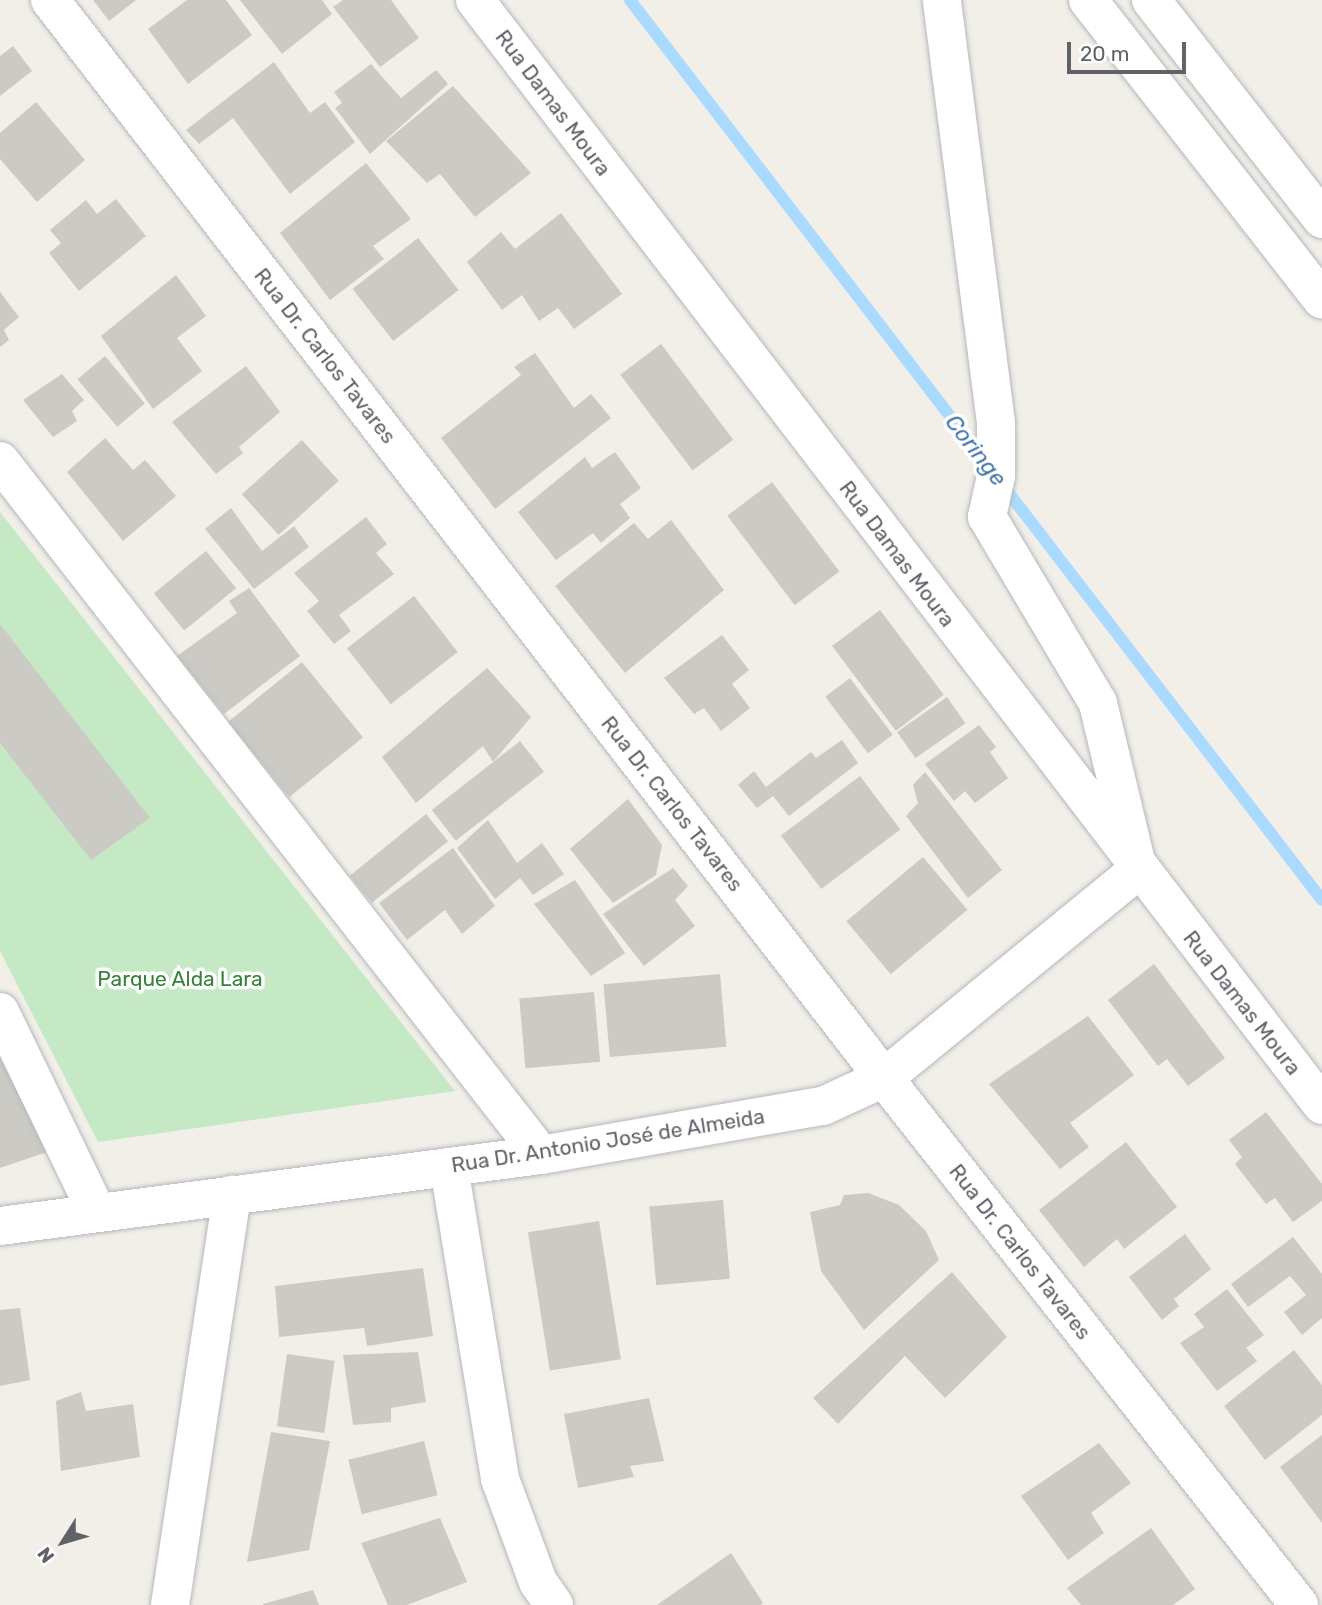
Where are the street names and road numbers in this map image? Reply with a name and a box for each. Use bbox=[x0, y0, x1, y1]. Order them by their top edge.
street label: Rua Damas Moura bbox=[490, 25, 616, 181]
street label: Rua Dr. Carlos Tavares bbox=[249, 263, 401, 449]
street label: Rua Damas Moura bbox=[834, 476, 960, 632]
street label: Rua Dr. Carlos Tavares bbox=[596, 711, 748, 897]
street label: Rua Damas Moura bbox=[1178, 926, 1306, 1080]
street label: Rua Dr. Antonio José de Almeida bbox=[449, 1104, 767, 1178]
street label: Rua Dr. Carlos Tavares bbox=[944, 1159, 1096, 1345]

